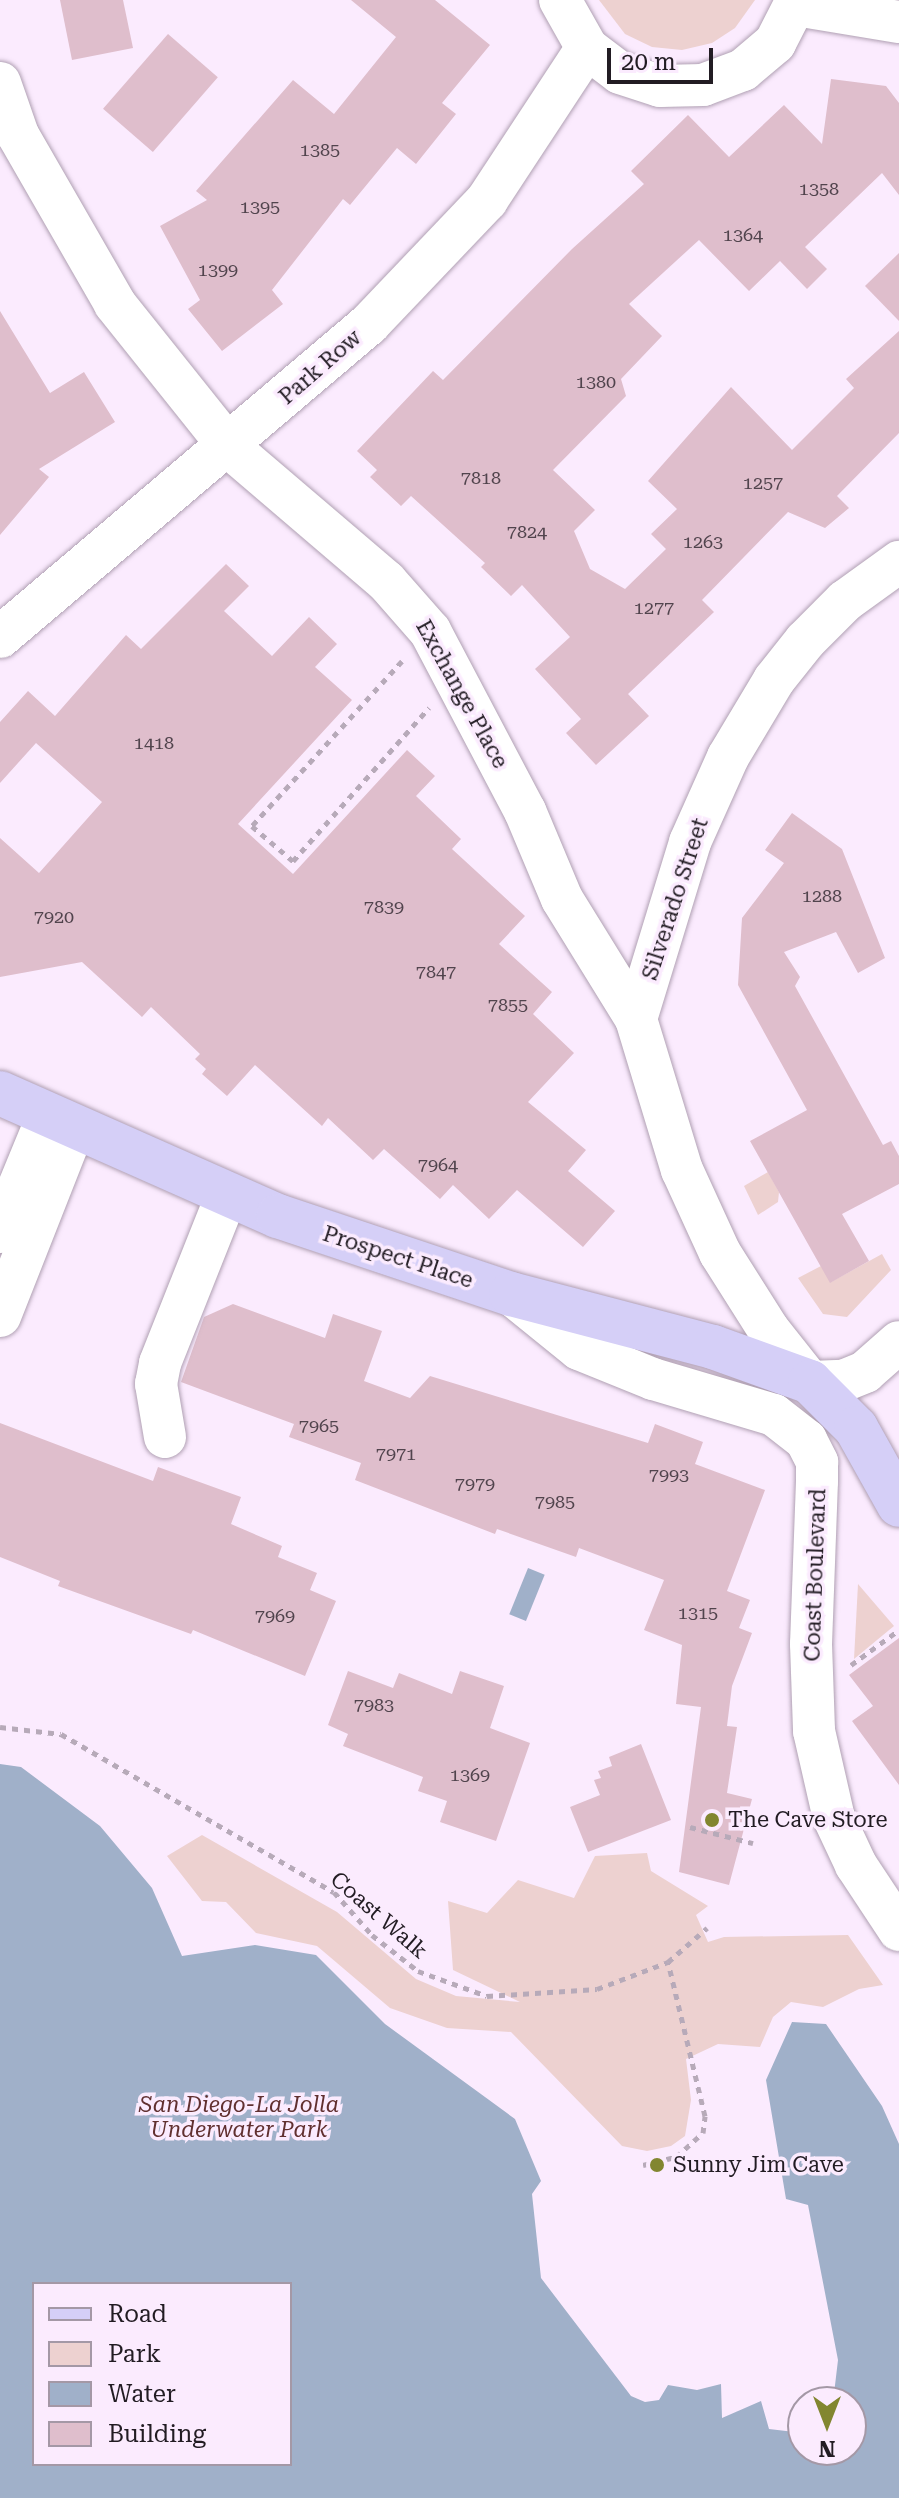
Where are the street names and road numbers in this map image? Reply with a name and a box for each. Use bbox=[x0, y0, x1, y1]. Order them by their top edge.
street label: Park Row bbox=[274, 324, 366, 410]
street label: Exchange Place bbox=[410, 615, 514, 773]
street label: Silverado Street bbox=[636, 815, 714, 983]
street label: Prospect Place bbox=[320, 1220, 476, 1294]
street label: Coast Boulevard bbox=[799, 1488, 831, 1662]
street label: Coast Walk bbox=[325, 1866, 433, 1964]

